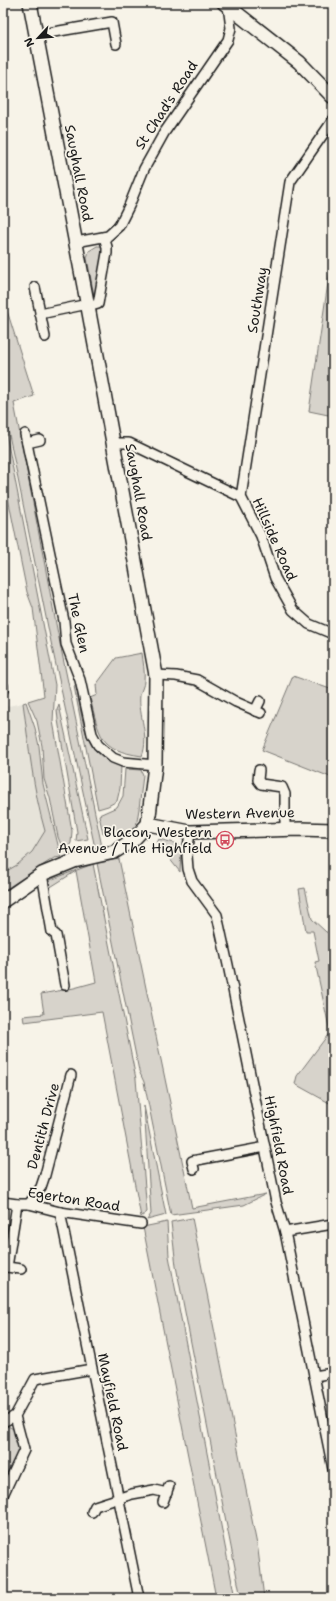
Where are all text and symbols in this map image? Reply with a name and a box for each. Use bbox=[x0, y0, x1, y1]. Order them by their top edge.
north arrow bbox=[18, 18, 58, 58]
text: N bbox=[21, 35, 38, 49]
street label: St Chad's Road bbox=[131, 57, 201, 153]
street label: Saughall Road bbox=[61, 123, 97, 223]
street label: Southway bbox=[243, 266, 271, 334]
street label: Saughall Road bbox=[122, 442, 156, 542]
street label: Hillside Road bbox=[249, 495, 301, 584]
street label: The Glen bbox=[64, 592, 94, 655]
street label: Western Avenue bbox=[185, 803, 295, 823]
place label: Blacon, Western Avenue / The Highfield bbox=[58, 823, 212, 857]
bus stop icon: Blacon, Western Avenue / The Highfield bbox=[215, 830, 235, 850]
street label: Dentith Drive bbox=[23, 1081, 63, 1171]
street label: Highfield Road bbox=[261, 1094, 297, 1196]
street label: Egerton Road bbox=[27, 1183, 122, 1215]
street label: Mayfield Road bbox=[94, 1351, 132, 1453]

